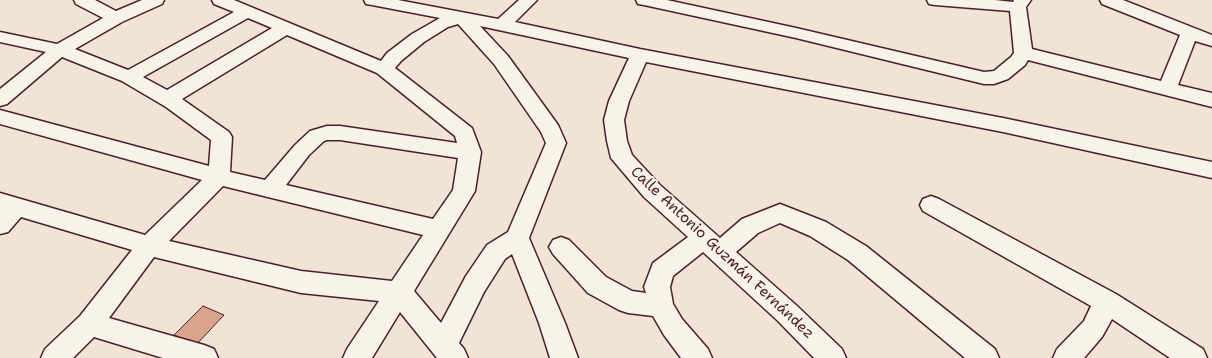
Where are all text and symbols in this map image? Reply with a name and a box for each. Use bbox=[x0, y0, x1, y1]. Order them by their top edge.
street label: Calle Antonio Guzmán Fernández bbox=[626, 163, 818, 343]

